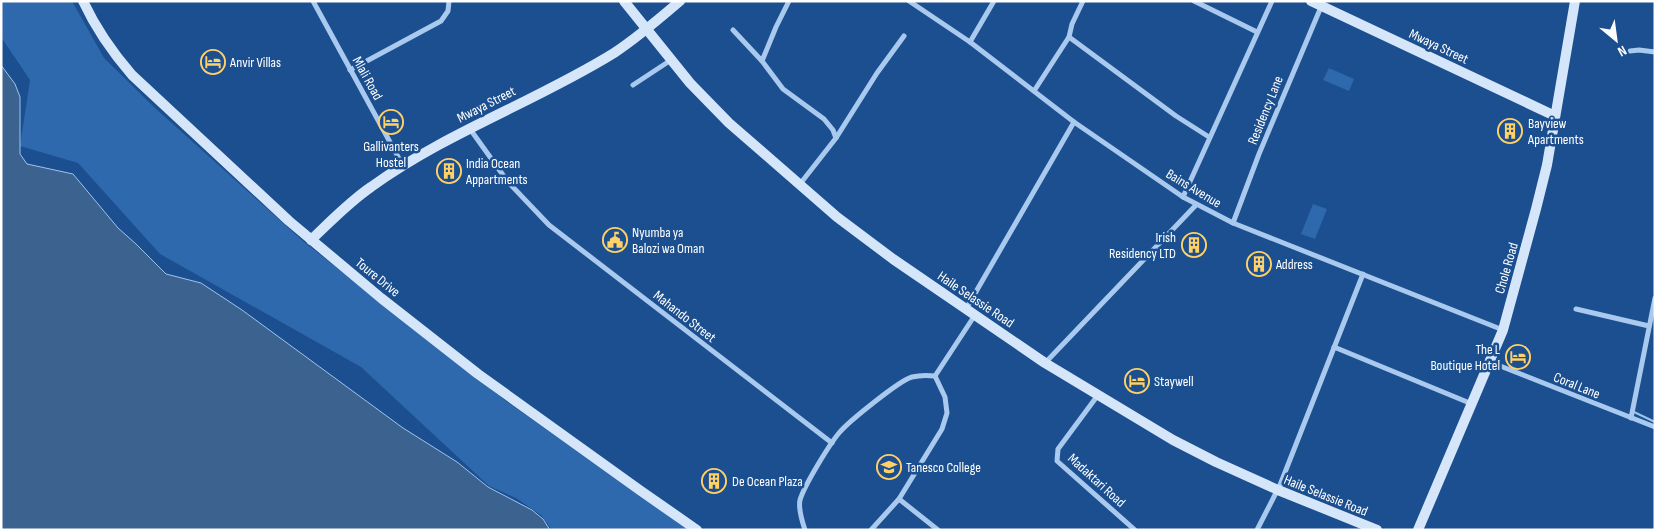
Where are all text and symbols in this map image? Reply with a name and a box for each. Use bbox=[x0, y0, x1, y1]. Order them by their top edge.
north arrow bbox=[1591, 15, 1641, 65]
street label: Mwaya Street bbox=[1406, 25, 1471, 68]
text: N bbox=[1615, 42, 1629, 60]
hotel icon: Anvir Villas bbox=[200, 49, 226, 75]
street label: Mlali Road bbox=[349, 53, 387, 103]
place label: Anvir Villas bbox=[229, 54, 281, 71]
street label: Residency Lane bbox=[1244, 73, 1287, 147]
street label: Mwaya Street bbox=[454, 82, 518, 126]
hotel icon: Gallivanters Hostel bbox=[378, 109, 404, 135]
place label: Bayview Apartments bbox=[1527, 115, 1584, 148]
building icon: Bayview Apartments bbox=[1497, 118, 1523, 144]
place label: Gallivanters Hostel bbox=[363, 138, 419, 171]
place label: India Ocean Appartments bbox=[465, 155, 528, 188]
building icon: India Ocean Appartments bbox=[436, 158, 462, 184]
street label: Bains Avenue bbox=[1163, 165, 1225, 212]
place label: Nyumba ya Balozi wa Oman bbox=[632, 224, 704, 257]
public building icon: Nyumba ya Balozi wa Oman bbox=[602, 227, 628, 253]
place label: Irish Residency LTD bbox=[1109, 229, 1176, 262]
building icon: Irish Residency LTD bbox=[1181, 232, 1207, 258]
street label: Chole Road bbox=[1491, 240, 1522, 296]
building icon: Address bbox=[1246, 251, 1272, 277]
street label: Toure Drive bbox=[352, 254, 403, 301]
place label: Address bbox=[1275, 256, 1313, 273]
street label: Haile Selassie Road bbox=[934, 268, 1017, 331]
street label: Mahando Street bbox=[650, 287, 719, 346]
place label: The L Boutique Hotel bbox=[1430, 341, 1500, 374]
hotel icon: The L Boutique Hotel bbox=[1505, 344, 1531, 370]
hotel icon: Staywell bbox=[1124, 368, 1150, 394]
street label: Coral Lane bbox=[1551, 368, 1603, 402]
place label: Staywell bbox=[1154, 373, 1194, 390]
street label: Madaktari Road bbox=[1064, 450, 1129, 511]
school or university icon: Tanesco College bbox=[876, 454, 902, 480]
place label: Tanesco College bbox=[906, 459, 981, 476]
building icon: De Ocean Plaza bbox=[701, 468, 727, 494]
street label: Haile Selassie Road bbox=[1281, 471, 1370, 520]
place label: De Ocean Plaza bbox=[732, 473, 803, 490]

